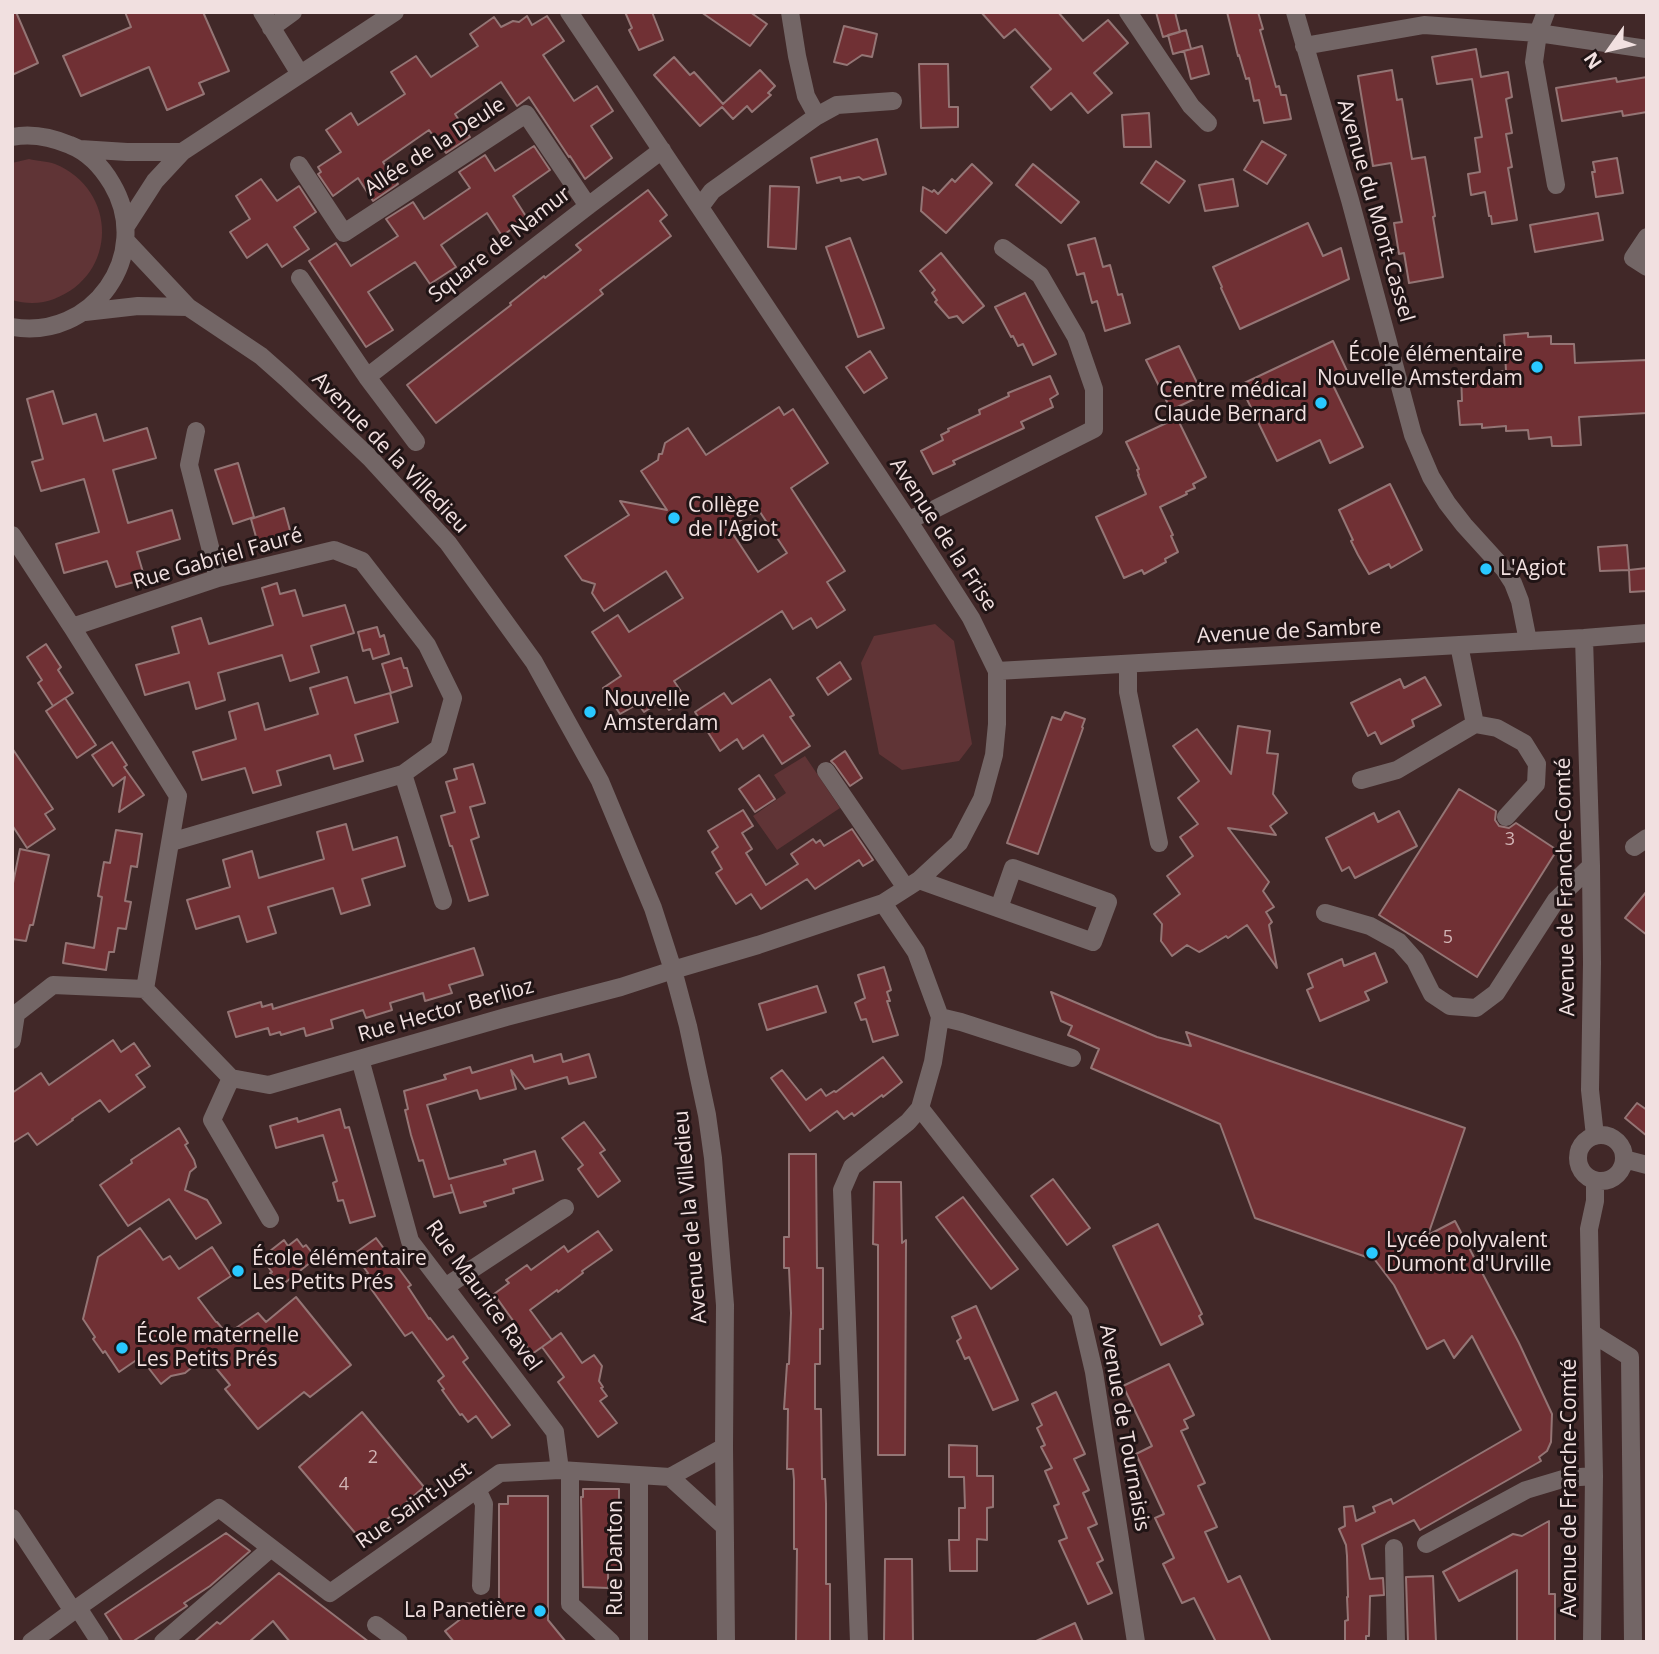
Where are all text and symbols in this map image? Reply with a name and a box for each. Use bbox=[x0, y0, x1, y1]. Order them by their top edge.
north arrow bbox=[1575, 14, 1645, 84]
text: N bbox=[1577, 47, 1608, 74]
street label: Allée de la Deule bbox=[360, 92, 510, 202]
street label: Avenue du Mont-Cassel bbox=[1331, 97, 1419, 325]
street label: Square de Namur bbox=[424, 182, 576, 308]
place label: École élémentaire Nouvelle Amsterdam bbox=[1317, 342, 1523, 392]
marker: École élémentaire Nouvelle Amsterdam bbox=[1529, 359, 1545, 375]
street label: Avenue de la Villedieu bbox=[307, 367, 473, 539]
place label: Centre médical Claude Bernard bbox=[1154, 378, 1307, 428]
marker: Centre médical Claude Bernard bbox=[1313, 395, 1329, 411]
street label: Avenue de la Frise bbox=[884, 454, 1002, 616]
place label: Collège de l'Agiot bbox=[688, 493, 778, 543]
marker: Collège de l'Agiot bbox=[666, 510, 682, 526]
street label: Rue Gabriel Fauré bbox=[130, 523, 306, 595]
place label: L'Agiot bbox=[1500, 556, 1566, 582]
marker: L'Agiot bbox=[1478, 561, 1494, 577]
street label: Avenue de Sambre bbox=[1196, 615, 1382, 649]
place label: Nouvelle Amsterdam bbox=[604, 687, 719, 737]
marker: Nouvelle Amsterdam bbox=[582, 704, 598, 720]
street label: Avenue de Franche-Comté bbox=[1551, 757, 1581, 1017]
house number: 3 bbox=[1505, 829, 1515, 851]
house number: 5 bbox=[1443, 927, 1453, 949]
street label: Rue Hector Berlioz bbox=[355, 974, 537, 1048]
street label: Avenue de la Villedieu bbox=[669, 1109, 713, 1325]
street label: Rue Maurice Ravel bbox=[420, 1216, 546, 1376]
place label: Lycée polyvalent Dumont d'Urville bbox=[1386, 1228, 1552, 1278]
marker: Lycée polyvalent Dumont d'Urville bbox=[1364, 1245, 1380, 1261]
place label: École élémentaire Les Petits Prés bbox=[252, 1246, 427, 1296]
marker: École élémentaire Les Petits Prés bbox=[230, 1263, 246, 1279]
place label: École maternelle Les Petits Prés bbox=[136, 1323, 299, 1373]
street label: Avenue de Tournaisis bbox=[1093, 1323, 1155, 1533]
marker: École maternelle Les Petits Prés bbox=[114, 1340, 130, 1356]
street label: Avenue de Franche-Comté bbox=[1557, 1359, 1583, 1617]
house number: 2 bbox=[368, 1447, 378, 1469]
street label: Rue Saint-Just bbox=[352, 1457, 476, 1555]
house number: 4 bbox=[339, 1474, 349, 1496]
street label: Rue Danton bbox=[603, 1500, 629, 1616]
place label: La Panetière bbox=[404, 1598, 526, 1624]
marker: La Panetière bbox=[532, 1603, 548, 1619]

